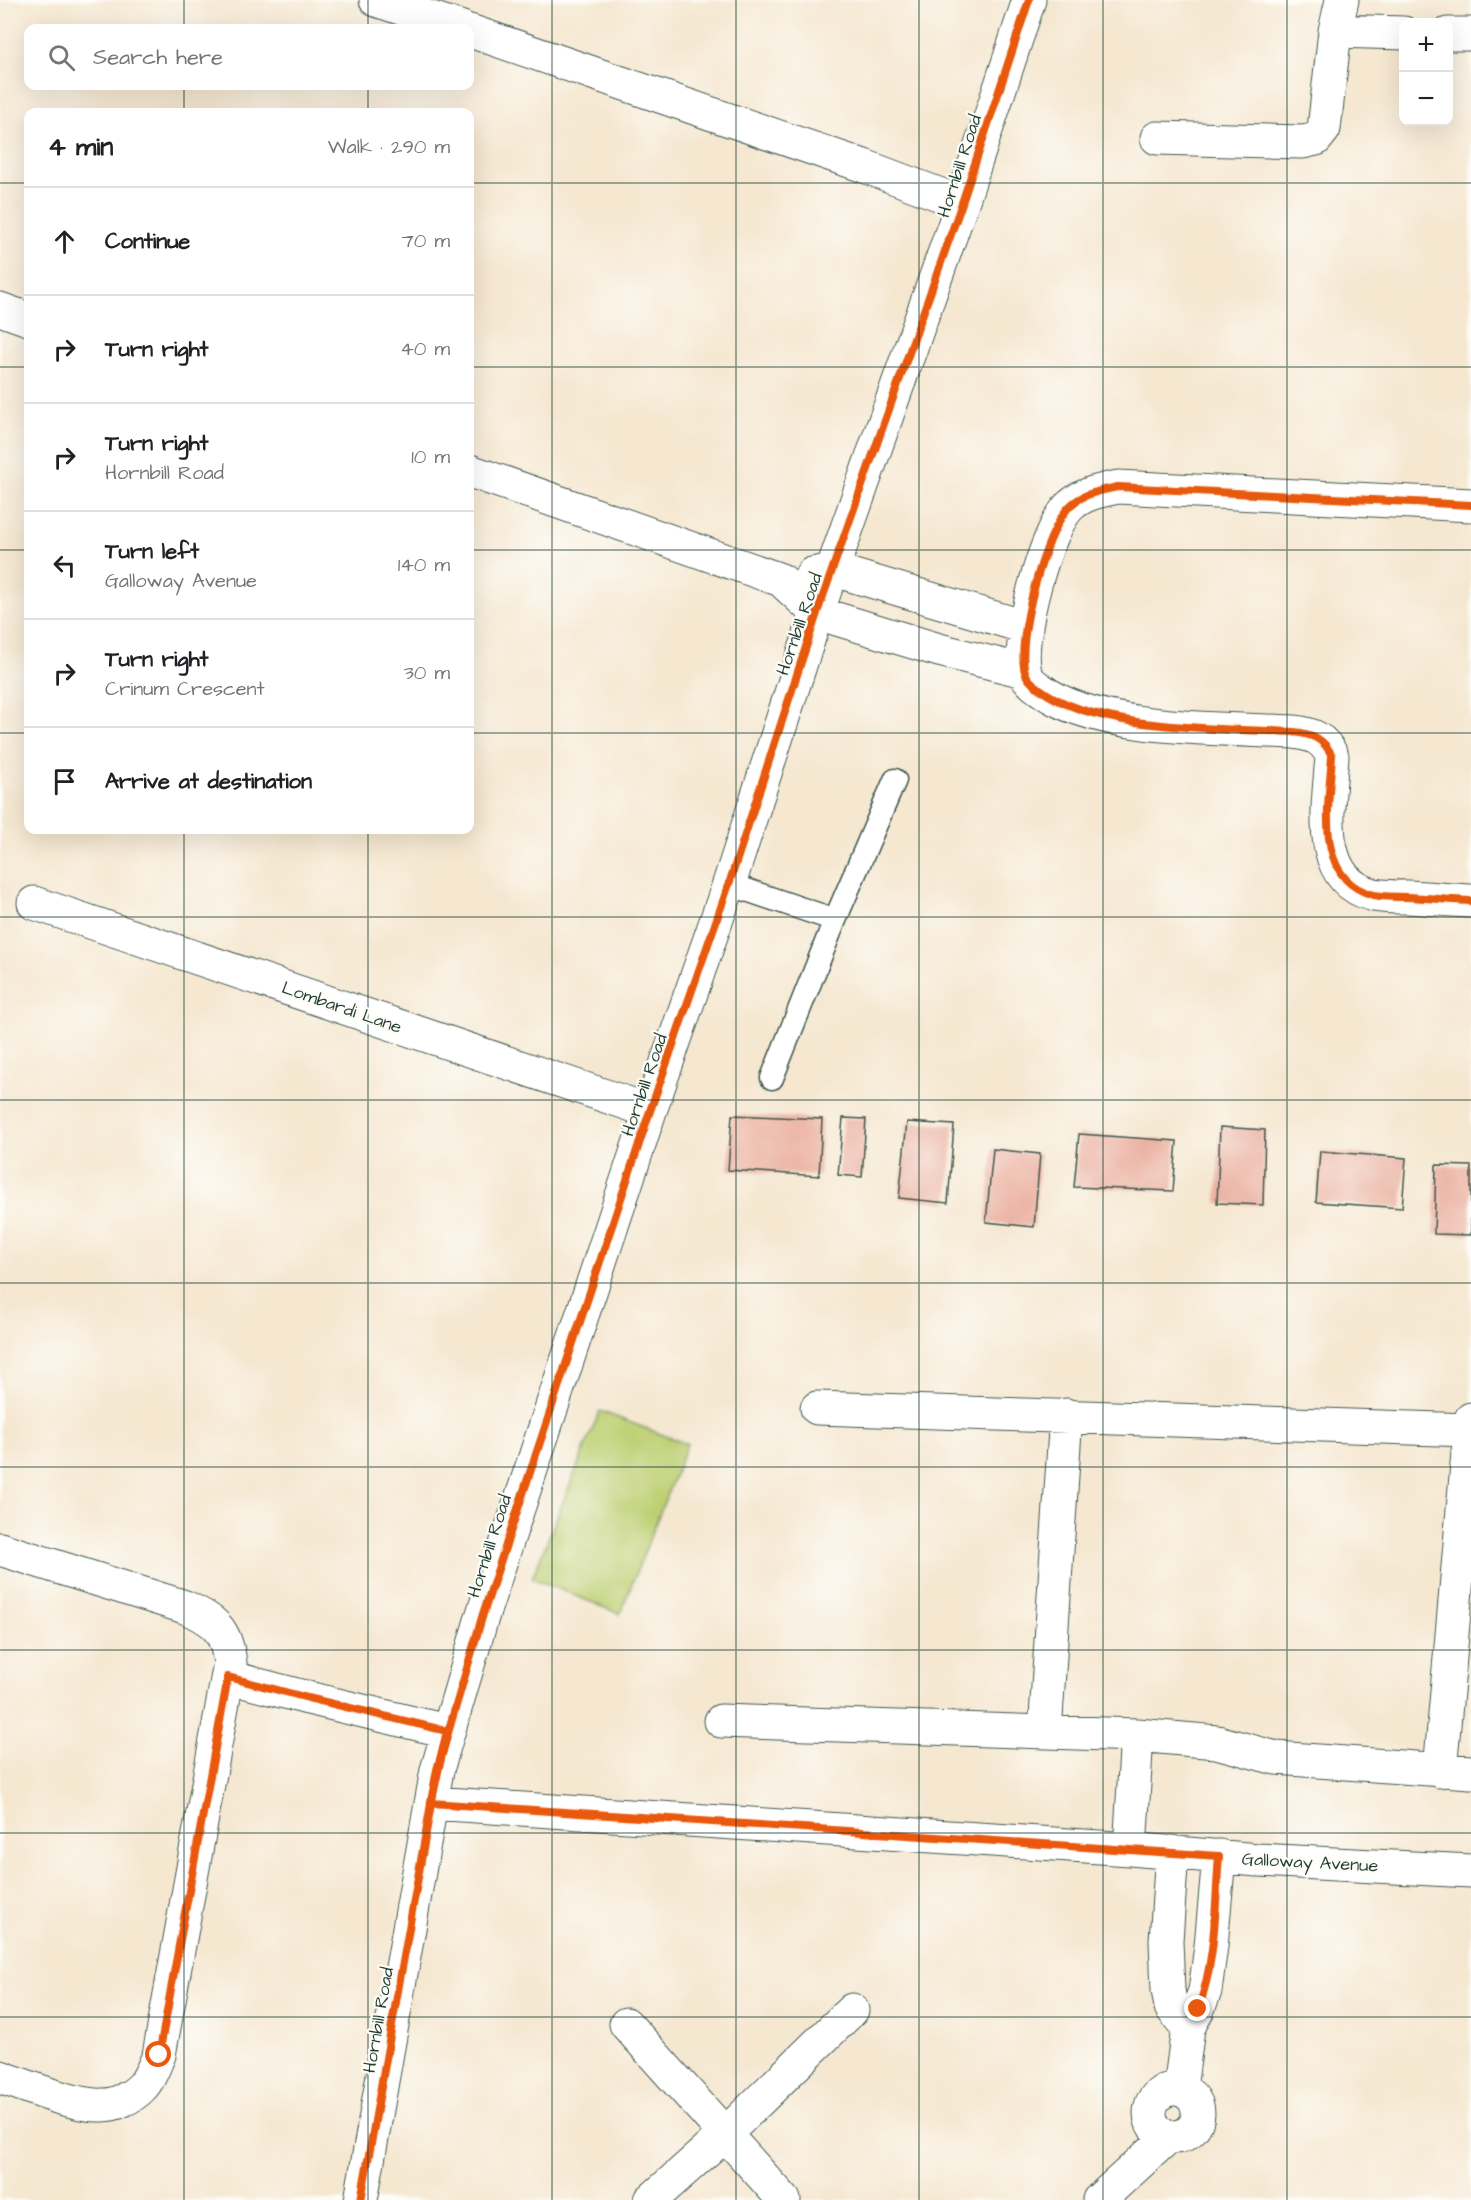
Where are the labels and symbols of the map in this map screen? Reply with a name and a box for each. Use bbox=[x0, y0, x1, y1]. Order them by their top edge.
street label: Hornbill Road bbox=[931, 111, 988, 221]
street label: Hornbill Road bbox=[770, 570, 829, 679]
street label: Lombardi Lane bbox=[279, 975, 405, 1040]
street label: Hornbill Road bbox=[615, 1031, 674, 1140]
street label: Hornbill Road bbox=[461, 1491, 518, 1601]
street label: Galloway Avenue bbox=[1241, 1846, 1379, 1880]
street label: Hornbill Road bbox=[357, 1965, 400, 2075]
route end bbox=[1184, 1995, 1210, 2021]
route start bbox=[145, 2041, 171, 2067]

